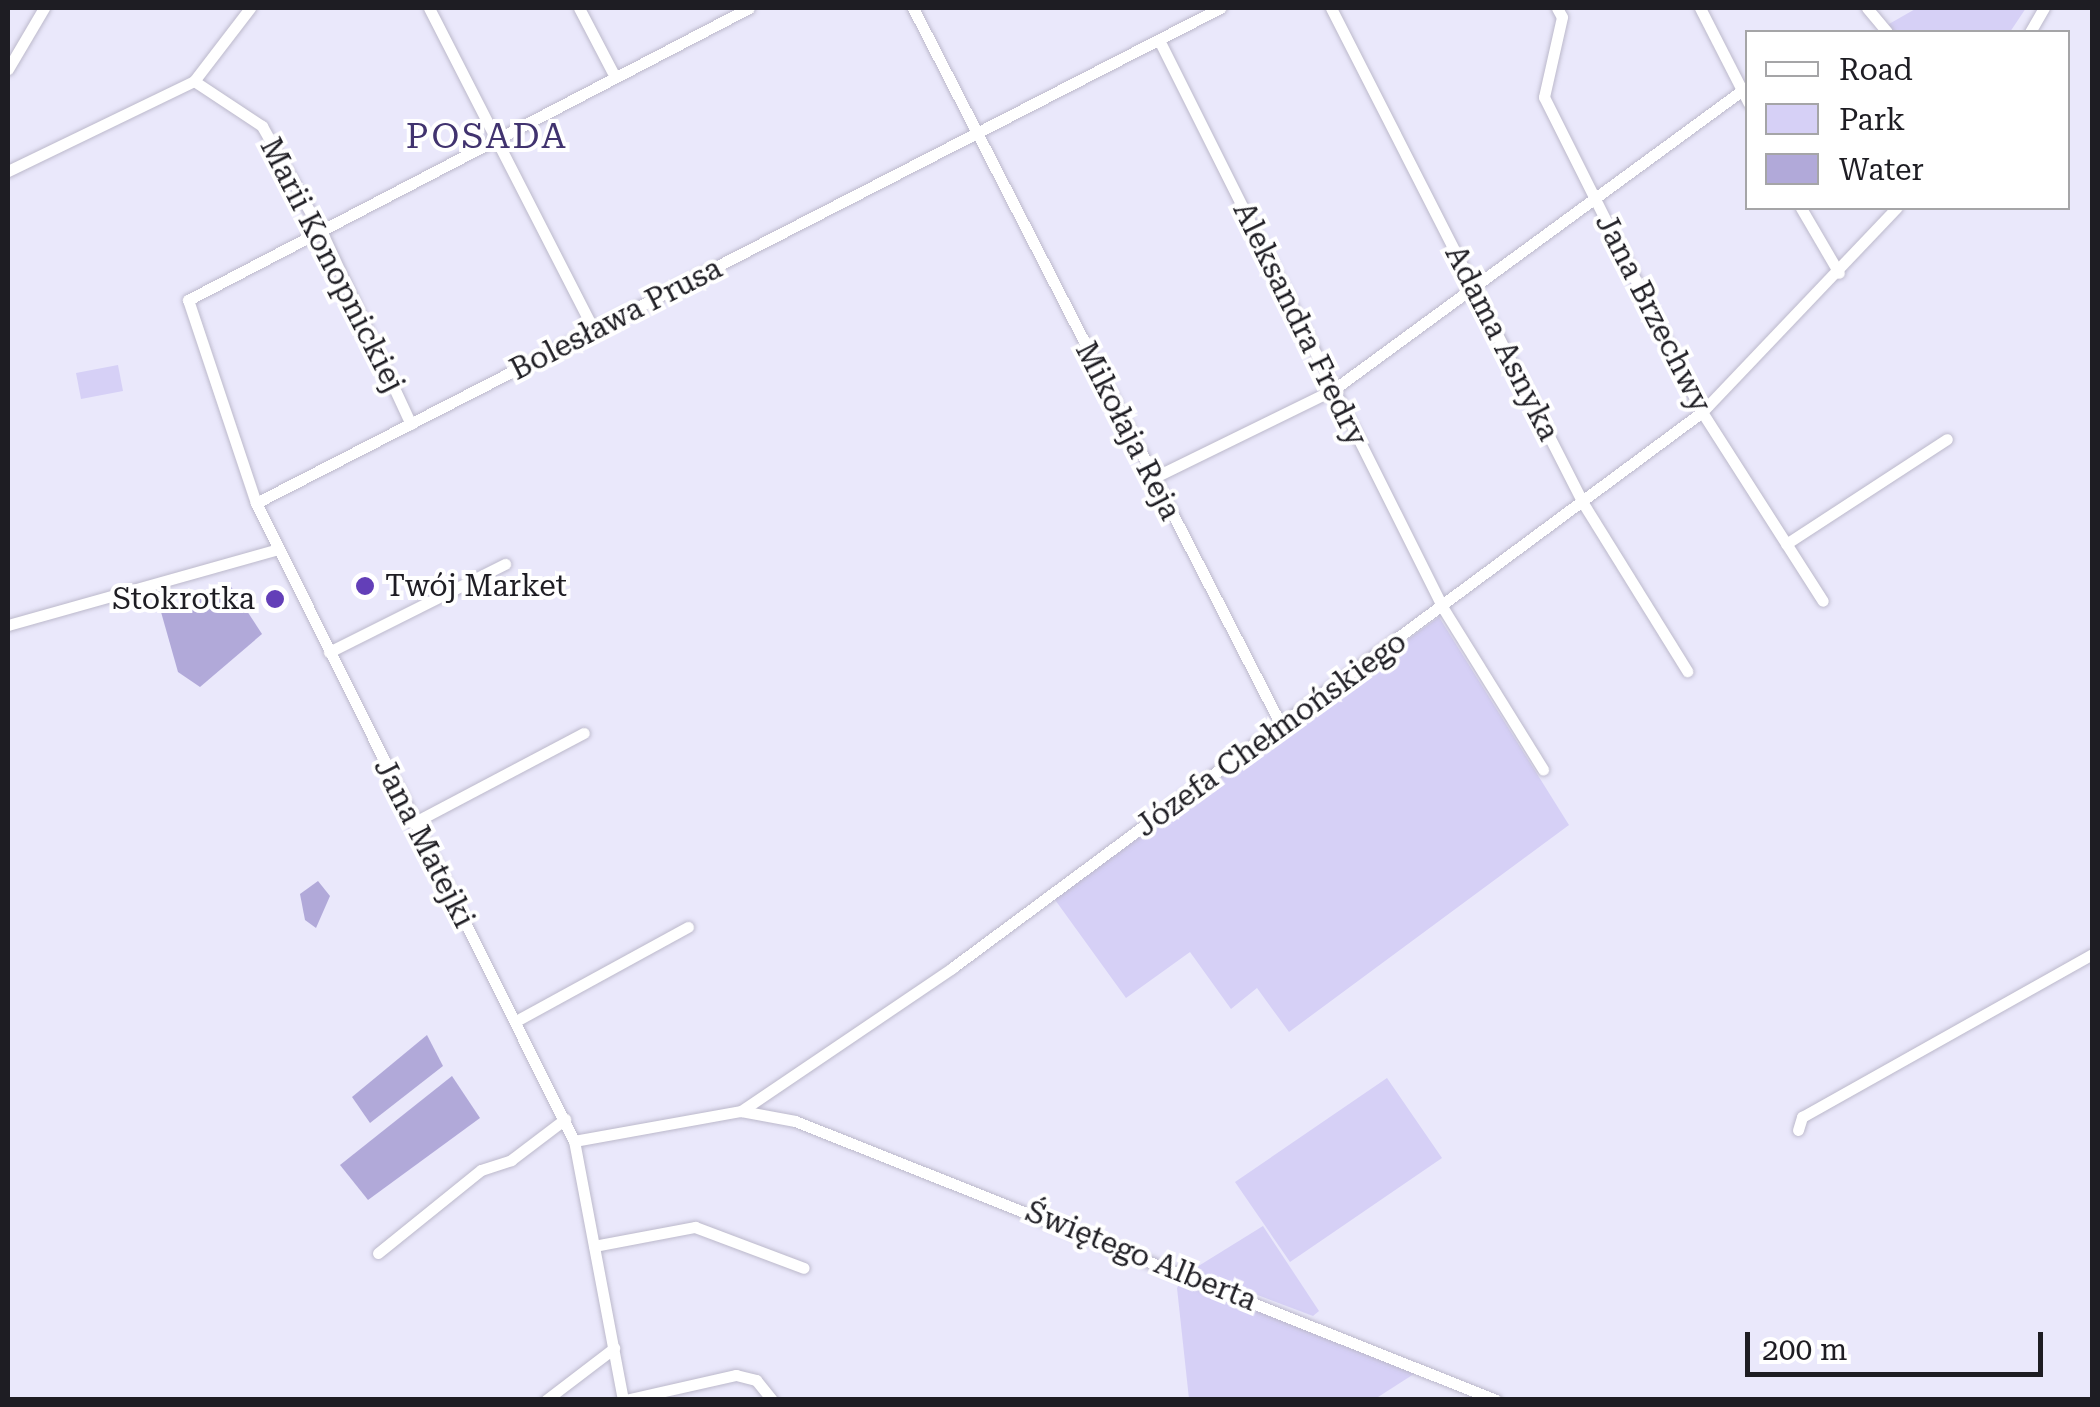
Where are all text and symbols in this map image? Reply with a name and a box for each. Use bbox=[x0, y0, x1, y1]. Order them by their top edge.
legend bbox=[1745, 30, 2070, 210]
text: Road bbox=[1839, 52, 1913, 87]
text: Park bbox=[1839, 102, 1905, 137]
district label: POSADA bbox=[406, 116, 568, 158]
street label: Marii Konopnickiej bbox=[252, 132, 412, 398]
text: Water bbox=[1839, 152, 1924, 187]
street label: Aleksandra Fredry bbox=[1225, 196, 1375, 452]
street label: Jana Brzechwy bbox=[1587, 208, 1719, 418]
street label: Adama Asnyka bbox=[1437, 239, 1567, 447]
street label: Bolesława Prusa bbox=[504, 250, 728, 388]
street label: Mikołaja Reja bbox=[1068, 336, 1188, 526]
place label: Twój Market bbox=[385, 568, 567, 604]
marker: Twój Market bbox=[354, 575, 376, 597]
place label: Stokrotka bbox=[112, 581, 255, 617]
marker: Stokrotka bbox=[264, 588, 286, 610]
street label: Józefa Chełmońskiego bbox=[1129, 624, 1413, 844]
street label: Jana Matejki bbox=[366, 752, 482, 934]
street label: Świętego Alberta bbox=[1020, 1193, 1262, 1319]
scale bar bbox=[1750, 1312, 2048, 1374]
text: 200 m bbox=[1762, 1332, 1847, 1367]

